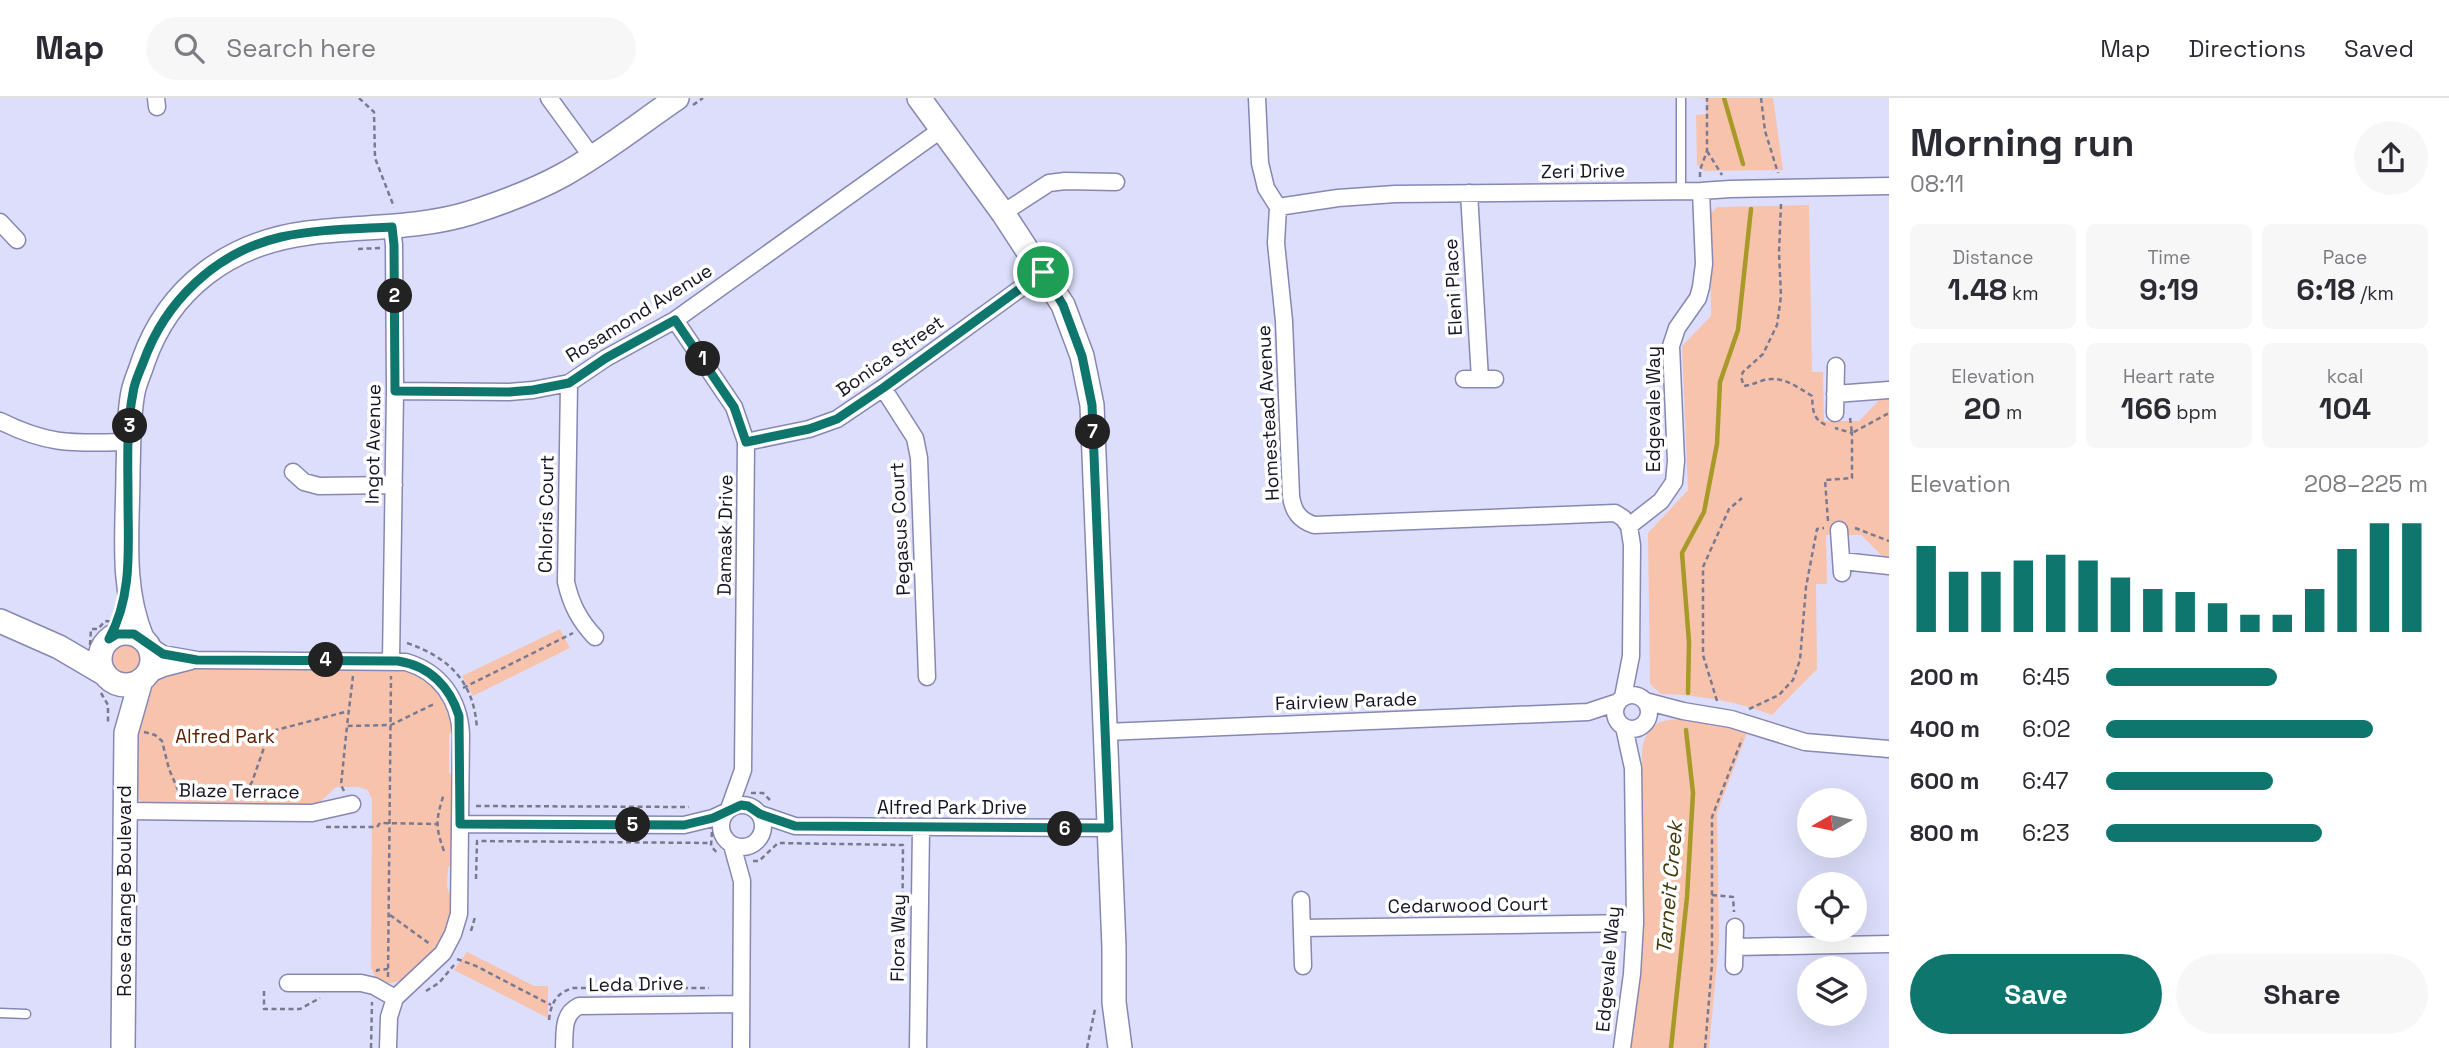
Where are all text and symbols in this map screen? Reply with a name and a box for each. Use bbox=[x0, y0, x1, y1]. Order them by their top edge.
search box bbox=[146, 17, 636, 80]
text: Map bbox=[35, 27, 104, 69]
icon: search bbox=[170, 29, 208, 67]
text: Search here bbox=[226, 31, 376, 65]
text: Map bbox=[2100, 33, 2150, 64]
text: Directions bbox=[2188, 33, 2306, 64]
text: Saved bbox=[2344, 33, 2414, 64]
text: Morning run bbox=[1910, 119, 2135, 167]
button: share bbox=[2354, 121, 2428, 195]
street label: Zeri Drive bbox=[1541, 158, 1625, 184]
text: 08:11 bbox=[1910, 169, 1964, 199]
street label: Eleni Place bbox=[1438, 238, 1468, 336]
pin bbox=[1013, 242, 1073, 302]
text: Distance bbox=[1953, 245, 2033, 270]
text: Time bbox=[2147, 245, 2191, 270]
text: Pace bbox=[2323, 245, 2367, 270]
icon: arrive bbox=[1024, 253, 1062, 291]
street label: Rosamond Avenue bbox=[561, 258, 717, 368]
text: 1.48 bbox=[1947, 270, 2007, 309]
text: 9:19 bbox=[2139, 270, 2199, 309]
text: 6:18 bbox=[2296, 270, 2355, 309]
pin: 2 bbox=[378, 278, 412, 314]
text: km bbox=[2007, 281, 2039, 306]
text: /km bbox=[2355, 281, 2394, 306]
text: 2 bbox=[389, 283, 400, 308]
street label: Bonica Street bbox=[831, 310, 949, 402]
street label: Homestead Avenue bbox=[1251, 325, 1285, 501]
pin: 1 bbox=[686, 342, 720, 376]
text: 1 bbox=[698, 346, 707, 371]
street label: Edgevale Way bbox=[1641, 346, 1666, 472]
text: Elevation bbox=[1951, 364, 2035, 389]
text: Heart rate bbox=[2123, 364, 2215, 389]
text: kcal bbox=[2327, 364, 2363, 389]
street label: Ingot Avenue bbox=[359, 384, 387, 504]
text: 20 bbox=[1964, 389, 2001, 428]
text: 166 bbox=[2121, 389, 2171, 428]
text: 104 bbox=[2319, 389, 2371, 428]
text: m bbox=[2001, 400, 2022, 425]
text: bpm bbox=[2171, 400, 2217, 425]
pin: 3 bbox=[113, 408, 148, 444]
text: 3 bbox=[124, 413, 135, 438]
pin: 7 bbox=[1076, 414, 1110, 450]
text: 7 bbox=[1087, 419, 1098, 444]
street label: Chloris Court bbox=[532, 455, 560, 573]
street label: Pegasus Court bbox=[884, 462, 916, 596]
text: Elevation bbox=[1910, 469, 2011, 499]
text: 208–225 m bbox=[2304, 469, 2428, 499]
street label: Damask Drive bbox=[711, 474, 739, 596]
pin: 4 bbox=[308, 642, 344, 678]
text: 4 bbox=[319, 647, 332, 672]
text: 200 m bbox=[1910, 662, 1979, 692]
text: 6:45 bbox=[2022, 662, 2070, 692]
street label: Fairview Parade bbox=[1275, 686, 1417, 716]
text: 400 m bbox=[1910, 714, 1980, 744]
text: 6:02 bbox=[2022, 714, 2071, 744]
park label: Alfred Park bbox=[175, 724, 275, 749]
text: 600 m bbox=[1910, 766, 1980, 796]
text: 6:47 bbox=[2022, 766, 2069, 796]
street label: Blaze Terrace bbox=[178, 777, 300, 805]
street label: Rose Grange Boulevard bbox=[112, 785, 137, 997]
north arrow bbox=[1797, 788, 1867, 858]
map controls bbox=[1797, 788, 1867, 1026]
street label: Alfred Park Drive bbox=[877, 795, 1027, 820]
pin: 5 bbox=[616, 808, 650, 842]
text: 5 bbox=[627, 812, 638, 837]
pin: 6 bbox=[1048, 812, 1082, 846]
text: 6 bbox=[1059, 816, 1070, 841]
water label: Tarneit Creek bbox=[1650, 818, 1688, 956]
text: 800 m bbox=[1910, 818, 1979, 848]
text: 6:23 bbox=[2022, 818, 2070, 848]
button: locate bbox=[1797, 872, 1867, 942]
street label: Cedarwood Court bbox=[1387, 891, 1549, 919]
street label: Flora Way bbox=[885, 894, 911, 982]
street label: Edgevale Way bbox=[1590, 905, 1626, 1033]
button: Save bbox=[1910, 954, 2162, 1034]
button: Share bbox=[2176, 954, 2428, 1034]
button: layers bbox=[1797, 956, 1867, 1026]
street label: Leda Drive bbox=[588, 971, 684, 997]

